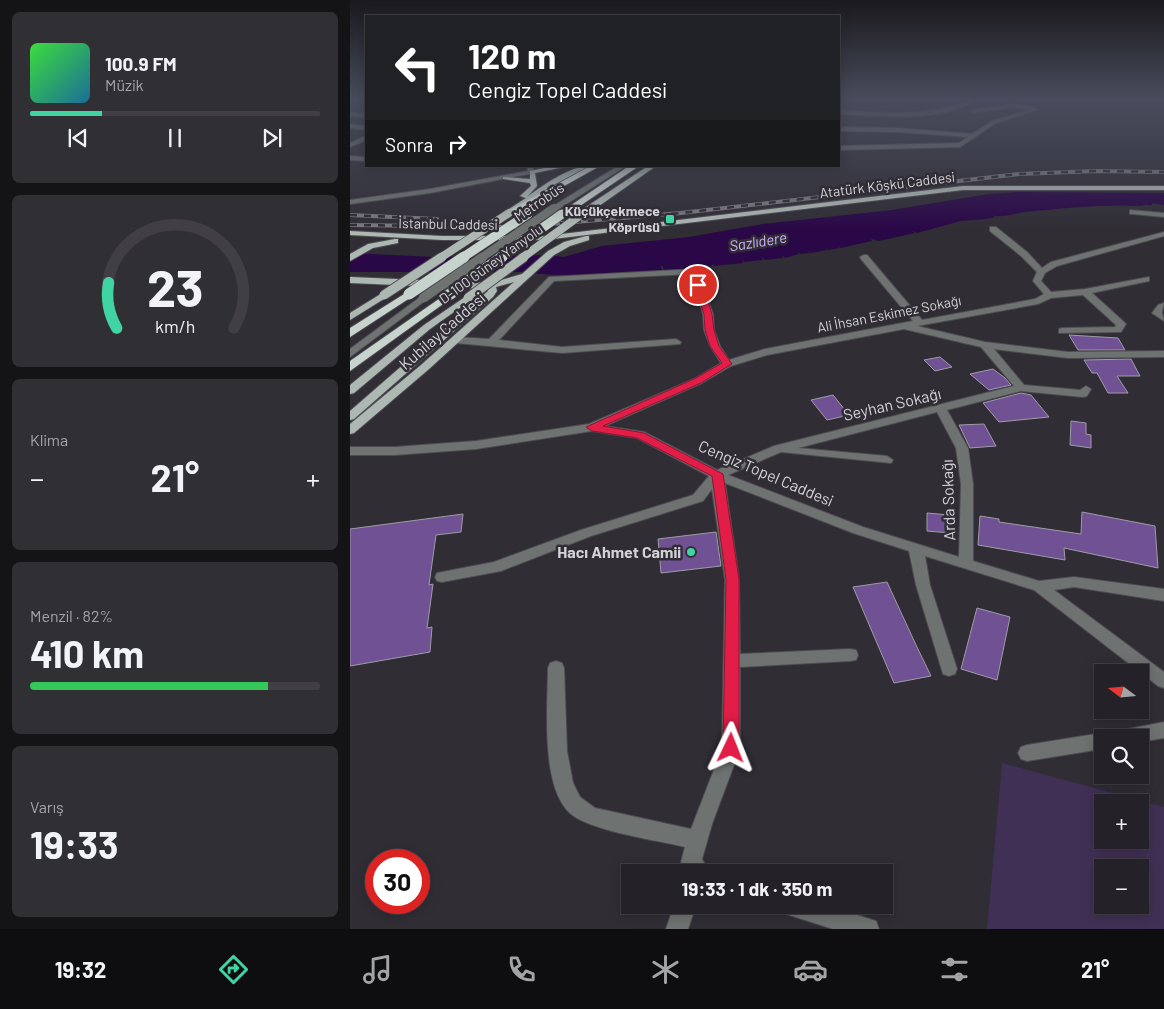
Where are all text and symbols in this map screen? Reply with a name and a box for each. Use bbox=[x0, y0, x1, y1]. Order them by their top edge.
text: 120 m bbox=[468, 34, 556, 76]
icon: left bbox=[385, 35, 450, 100]
text: 100.9 FM bbox=[105, 52, 177, 75]
text: Müzik bbox=[105, 75, 144, 94]
text: Cengiz Topel Caddesi bbox=[468, 76, 667, 102]
icon: previous bbox=[64, 124, 92, 152]
icon: pause bbox=[161, 124, 189, 152]
icon: next bbox=[258, 124, 286, 152]
icon: right bbox=[443, 130, 471, 158]
text: Sonra bbox=[385, 133, 433, 156]
street label: Atatürk Köşkü Caddesi bbox=[818, 168, 955, 201]
street label: Metrobüs bbox=[510, 178, 567, 225]
place label: Küçükçekmece Köprüsü bbox=[565, 202, 660, 235]
marker: Küçükçekmece Köprüsü bbox=[664, 213, 676, 225]
street label: İstanbul Caddesi bbox=[398, 214, 498, 233]
street label: D-100 Güney Yanyolu bbox=[435, 220, 546, 307]
water label: Sazlıdere bbox=[728, 228, 788, 254]
text: 23 bbox=[147, 255, 203, 317]
pin bbox=[677, 264, 719, 306]
icon: arrive bbox=[684, 271, 712, 299]
street label: Kubilay Caddesi bbox=[395, 288, 488, 373]
street label: Ali İhsan Eskimez Sokağı bbox=[815, 291, 962, 336]
text: km/h bbox=[155, 315, 195, 337]
street label: Seyhan Sokağı bbox=[841, 383, 943, 424]
text: Klima bbox=[30, 430, 68, 449]
street label: Cengiz Topel Caddesi bbox=[696, 436, 837, 510]
text: 21° bbox=[151, 454, 199, 500]
street label: Arda Sokağı bbox=[937, 459, 958, 541]
text: − bbox=[30, 461, 44, 495]
text: + bbox=[306, 461, 320, 495]
place label: Hacı Ahmet Camii bbox=[557, 542, 681, 561]
marker: Hacı Ahmet Camii bbox=[685, 546, 697, 558]
text: Menzil · 82% bbox=[30, 606, 113, 625]
text: 410 km bbox=[30, 630, 144, 676]
north arrow bbox=[1094, 664, 1149, 719]
map controls bbox=[1094, 664, 1149, 914]
position arrow bbox=[704, 721, 756, 773]
button: search bbox=[1094, 729, 1149, 784]
button: + bbox=[1094, 794, 1149, 849]
text: Varış bbox=[30, 797, 64, 816]
text: 19:33 bbox=[30, 821, 119, 867]
speed limit sign: 30 bbox=[365, 849, 430, 914]
button: − bbox=[1094, 859, 1149, 914]
text: 19:33 · 1 dk · 350 m bbox=[682, 877, 832, 900]
icon: directions bbox=[216, 952, 251, 987]
icon: music bbox=[360, 952, 395, 987]
icon: phone bbox=[504, 952, 539, 987]
icon: climate bbox=[648, 952, 683, 987]
icon: car bbox=[793, 952, 828, 987]
icon: filters bbox=[937, 952, 972, 987]
text: 19:32 bbox=[55, 956, 106, 982]
text: 21° bbox=[1081, 956, 1109, 982]

